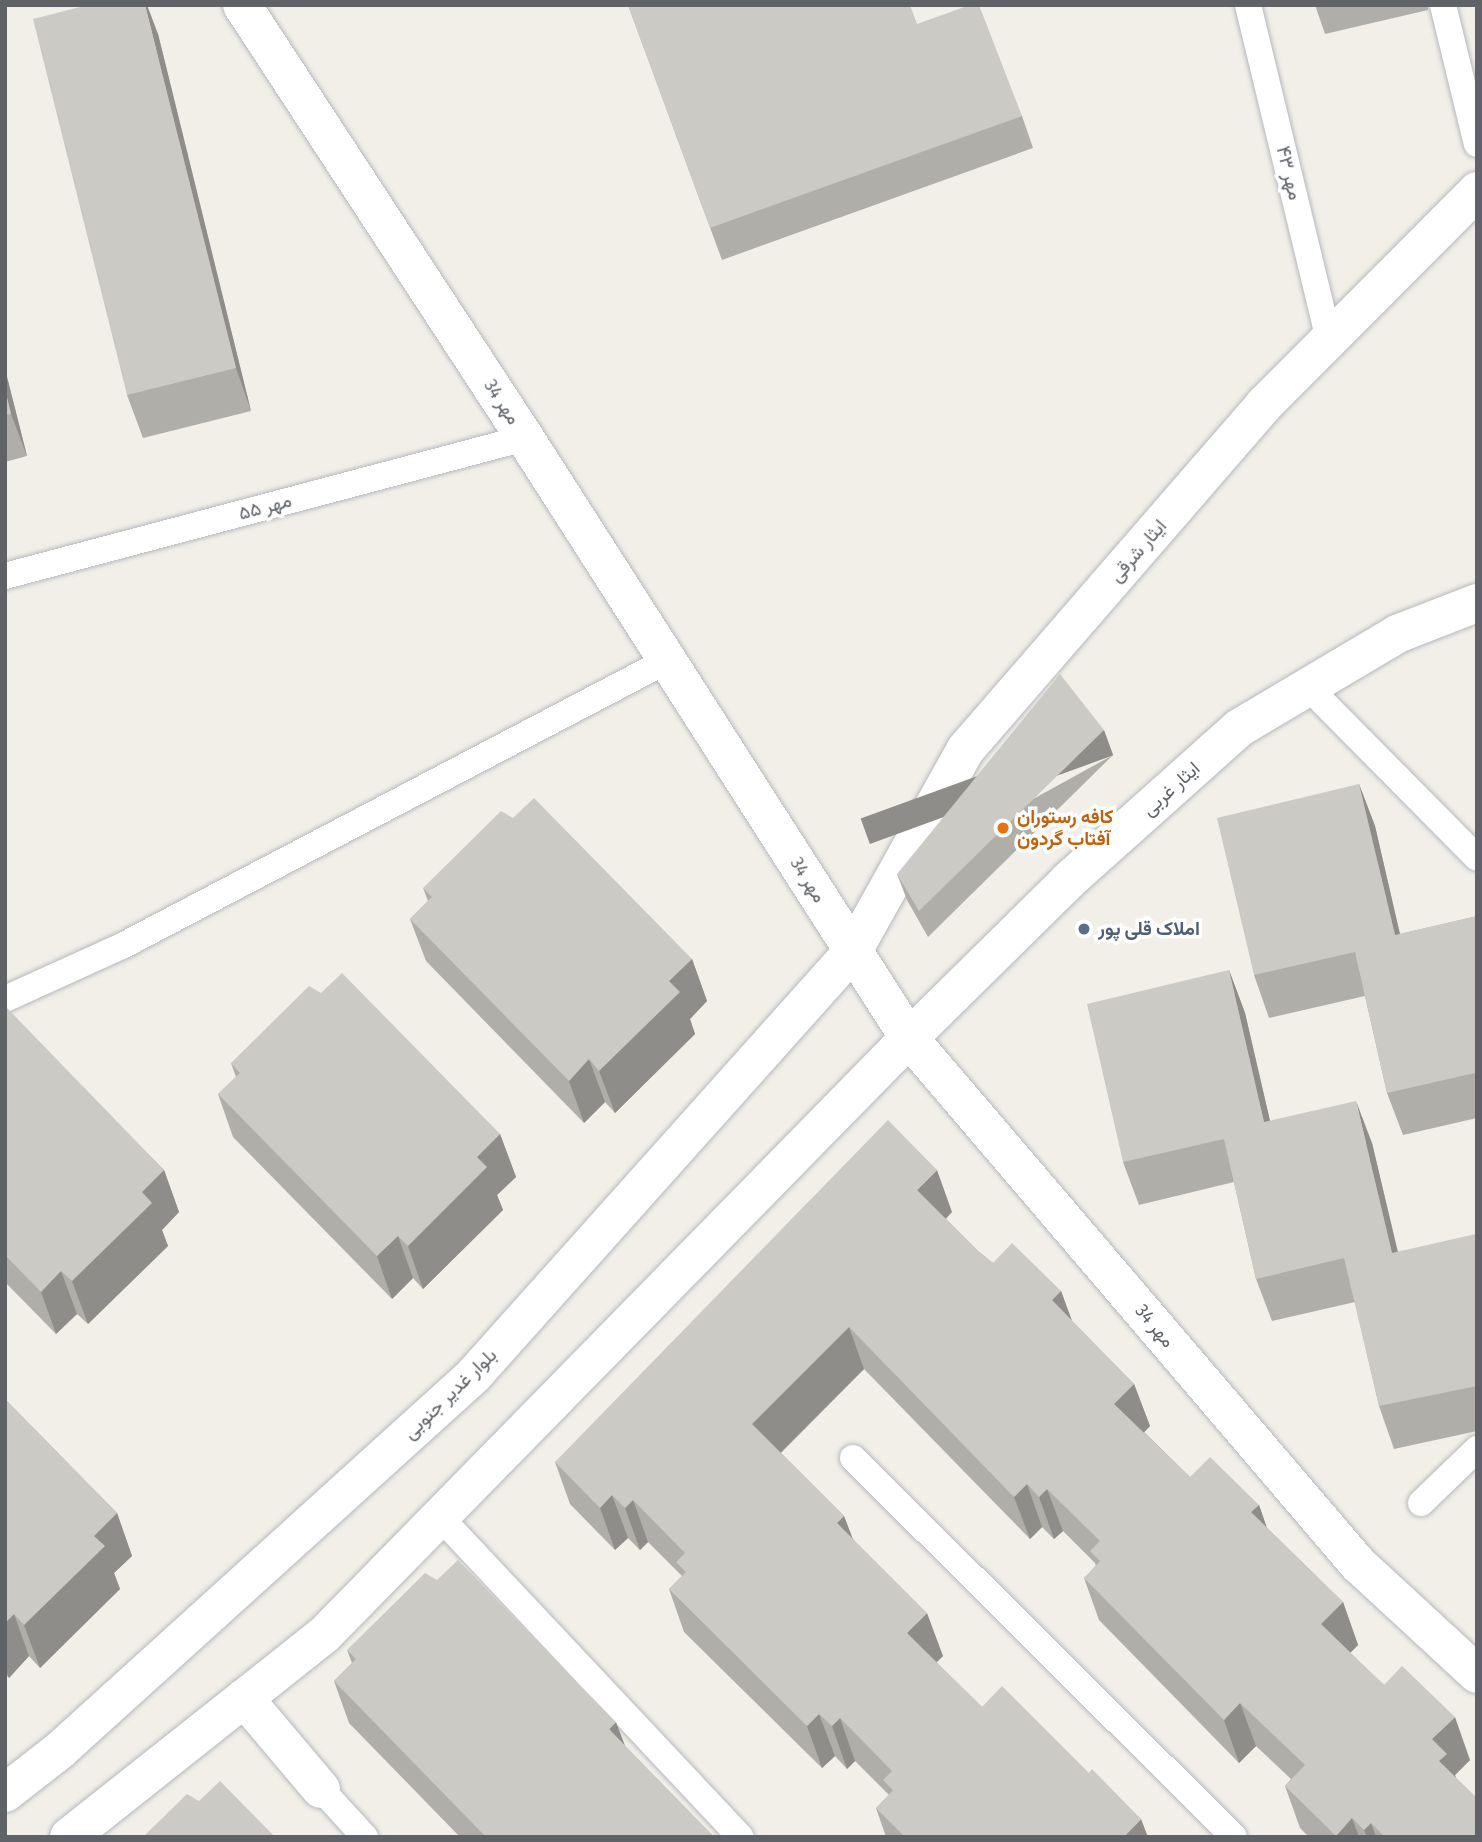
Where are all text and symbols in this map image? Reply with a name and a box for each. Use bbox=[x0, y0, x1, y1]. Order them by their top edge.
street label: مهر ۴۳ bbox=[1271, 144, 1307, 202]
street label: مهر 34 bbox=[479, 375, 525, 429]
street label: مهر ۵۵ bbox=[236, 489, 294, 525]
street label: ایثار شرقی bbox=[1105, 515, 1171, 587]
street label: ایثار غربی bbox=[1137, 757, 1205, 821]
place label: کافه رستوران آفتاب گردون bbox=[1017, 806, 1113, 850]
marker: کافه رستوران آفتاب گردون bbox=[995, 820, 1011, 836]
street label: مهر 34 bbox=[785, 853, 831, 907]
place label: املاک قلی پور bbox=[1098, 918, 1200, 940]
marker: املاک قلی پور bbox=[1076, 921, 1092, 937]
street label: مهر 34 bbox=[1130, 1300, 1180, 1352]
street label: بلوار غدیر جنوبی bbox=[399, 1344, 501, 1444]

